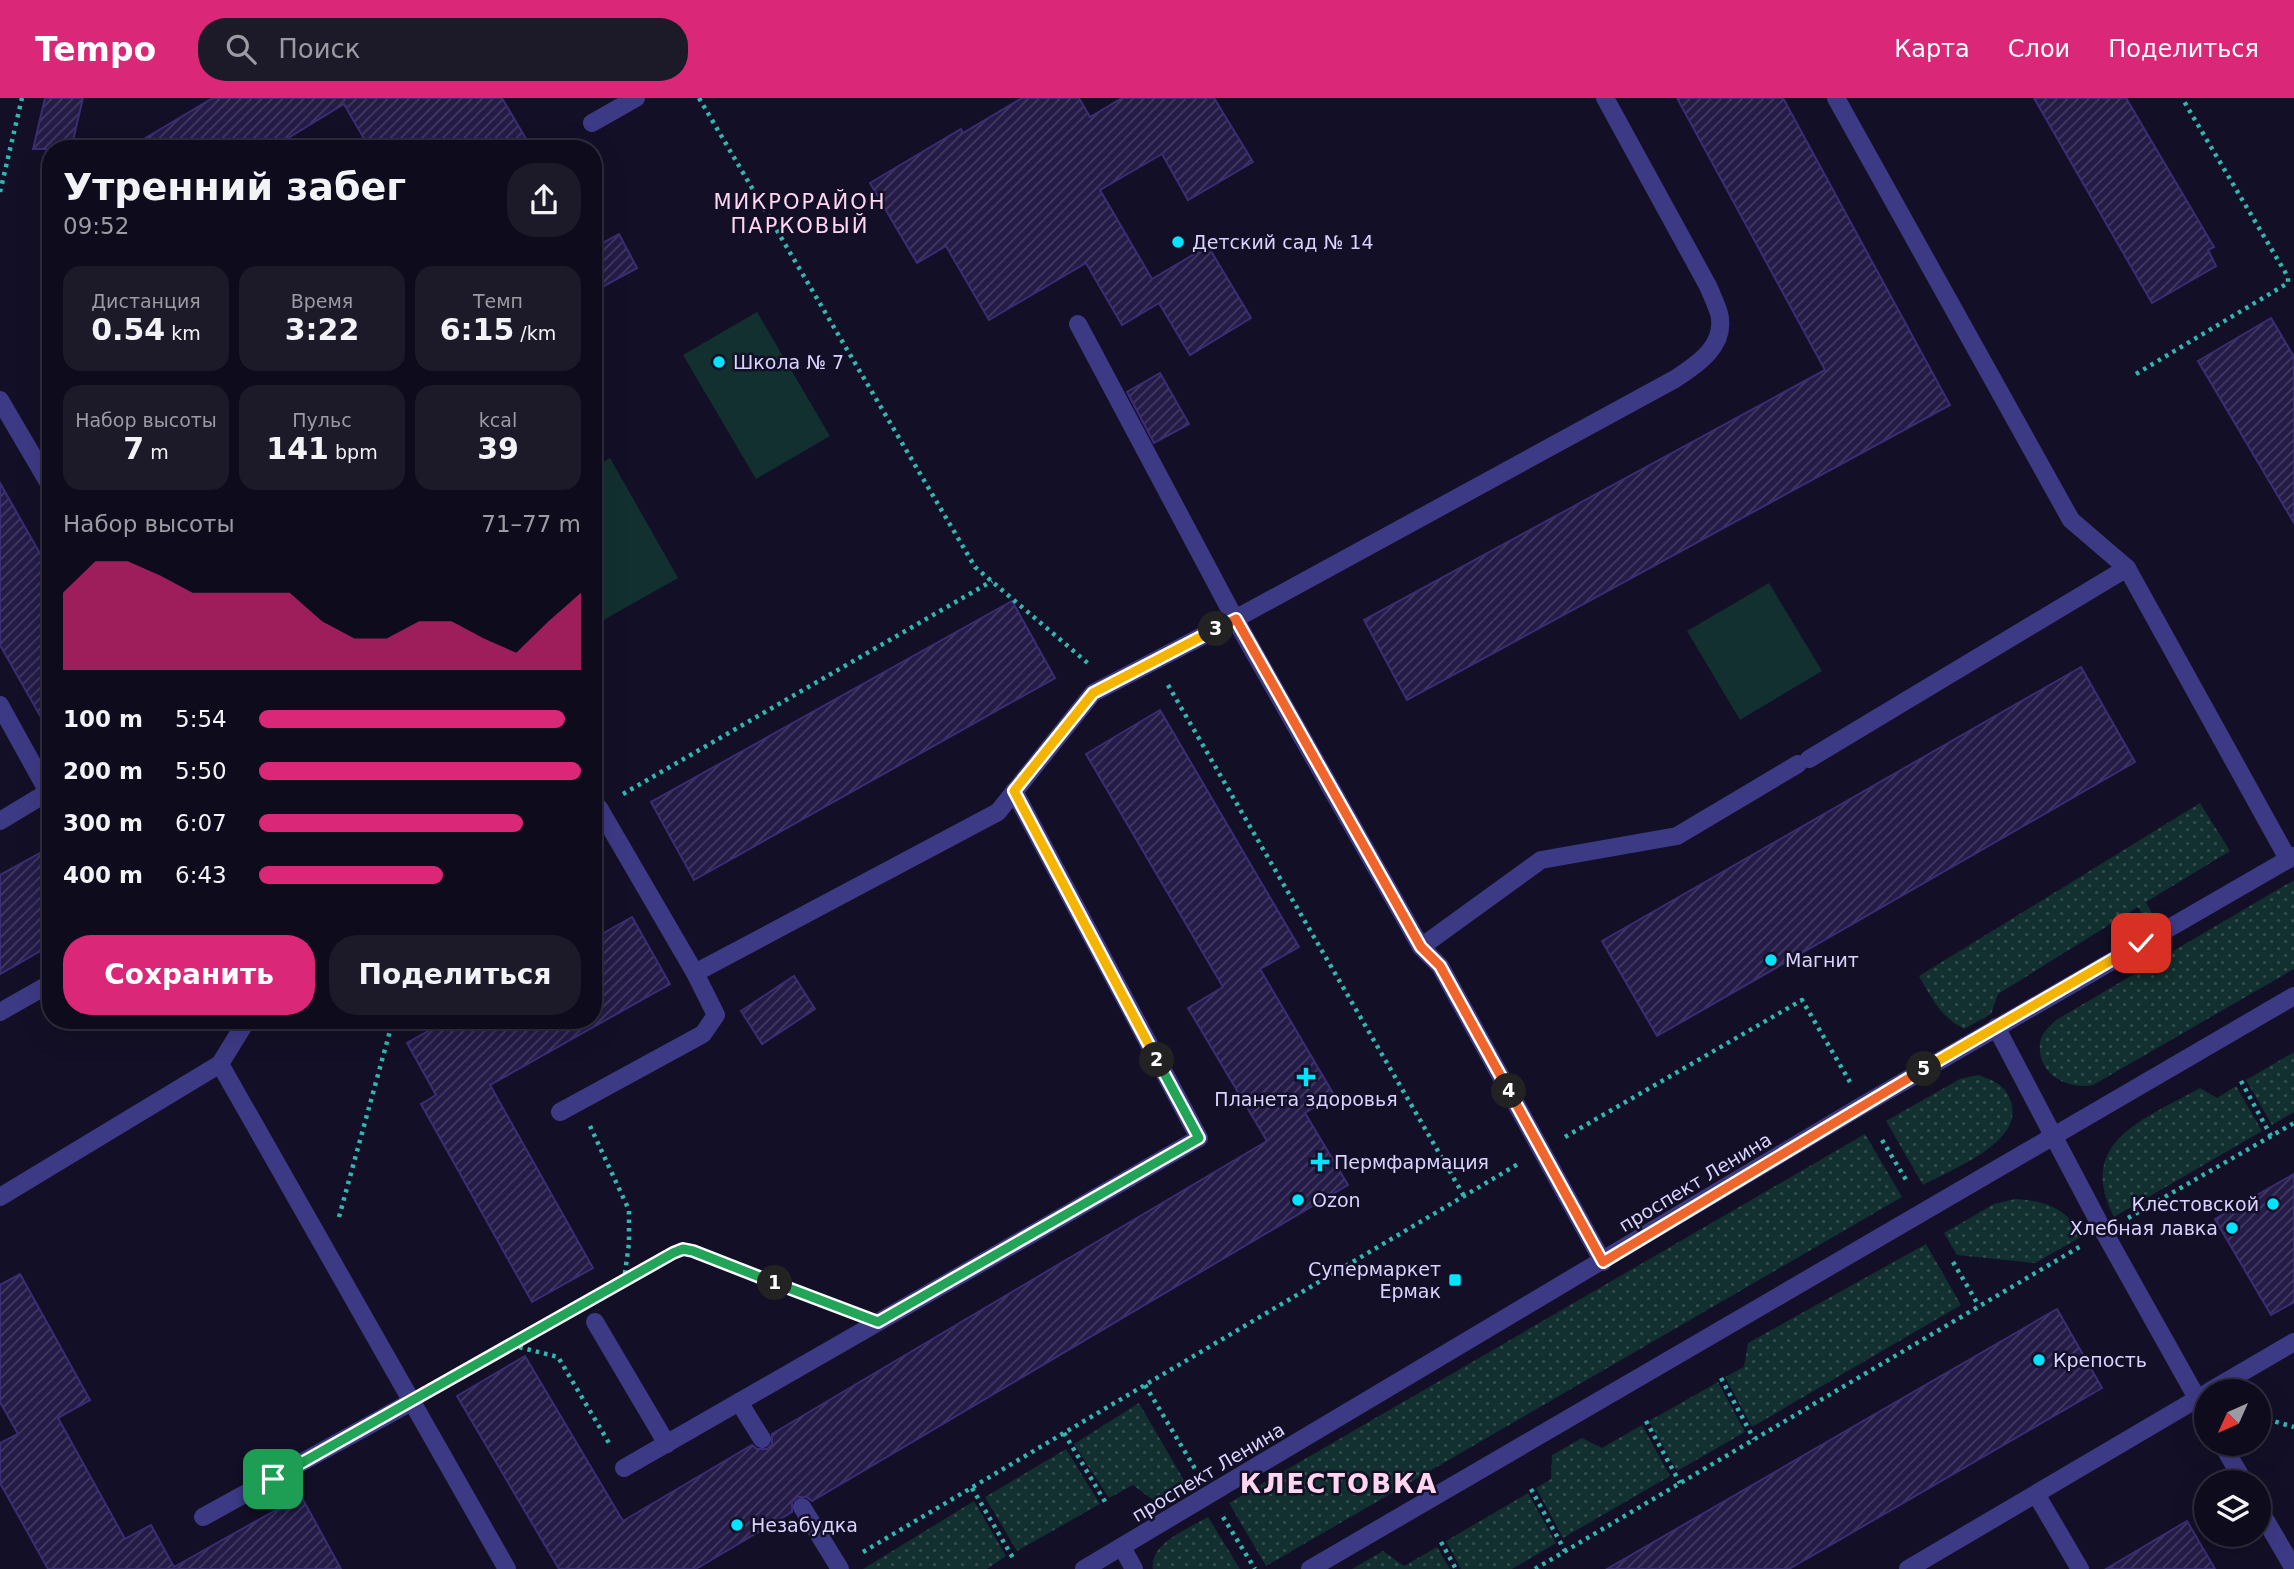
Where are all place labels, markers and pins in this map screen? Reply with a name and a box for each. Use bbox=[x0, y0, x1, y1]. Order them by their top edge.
place label: Детский сад № 14 bbox=[1192, 231, 1374, 253]
marker: Детский сад № 14 bbox=[1170, 234, 1186, 250]
place label: Школа № 7 bbox=[733, 351, 844, 373]
marker: Школа № 7 bbox=[711, 354, 727, 370]
pin: 3 bbox=[1198, 612, 1234, 646]
pin bbox=[2111, 913, 2171, 973]
place label: Магнит bbox=[1785, 949, 1859, 971]
marker: Магнит bbox=[1763, 952, 1779, 968]
pin: 2 bbox=[1140, 1042, 1174, 1077]
pin: 5 bbox=[1906, 1052, 1941, 1086]
marker: Планета здоровья bbox=[1298, 1069, 1314, 1085]
pin: 4 bbox=[1492, 1074, 1526, 1108]
place label: Планета здоровья bbox=[1214, 1088, 1398, 1110]
place label: Пермфармация bbox=[1334, 1151, 1489, 1173]
marker: Пермфармация bbox=[1312, 1154, 1328, 1170]
place label: Ozon bbox=[1312, 1189, 1361, 1211]
marker: Ozon bbox=[1290, 1192, 1306, 1208]
place label: Клестовской bbox=[2131, 1193, 2259, 1215]
marker: Клестовской bbox=[2265, 1196, 2281, 1212]
place label: Хлебная лавка bbox=[2070, 1217, 2218, 1239]
marker: Хлебная лавка bbox=[2224, 1220, 2240, 1236]
place label: Супермаркет Ермак bbox=[1308, 1258, 1441, 1302]
pin: 1 bbox=[758, 1266, 792, 1300]
marker: Супермаркет Ермак bbox=[1447, 1272, 1463, 1288]
place label: Крепость bbox=[2053, 1349, 2147, 1371]
marker: Крепость bbox=[2031, 1352, 2047, 1368]
pin bbox=[243, 1449, 303, 1509]
place label: Незабудка bbox=[751, 1514, 858, 1536]
marker: Незабудка bbox=[729, 1517, 745, 1533]

